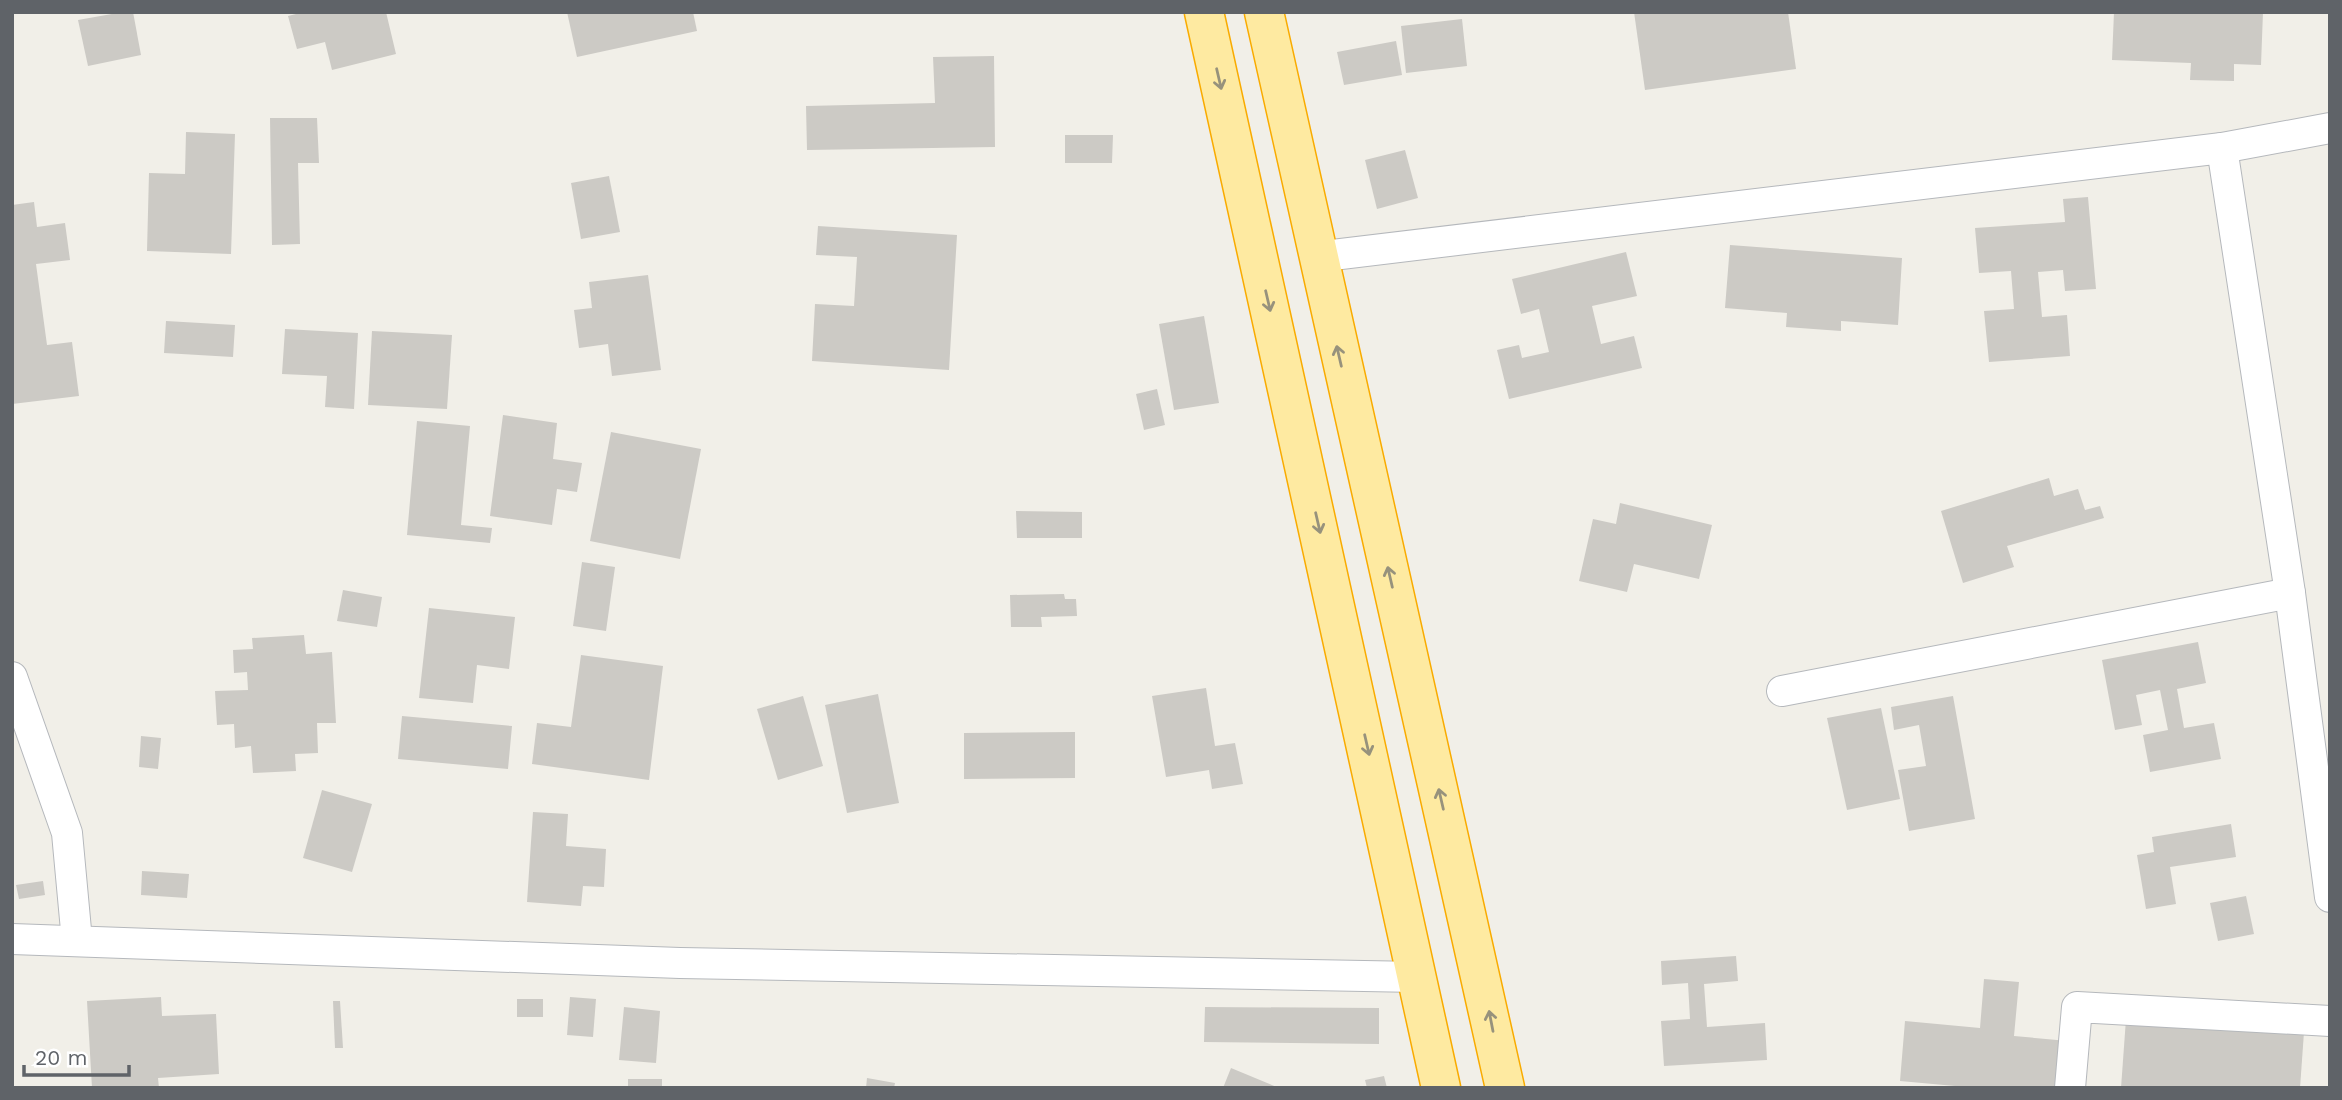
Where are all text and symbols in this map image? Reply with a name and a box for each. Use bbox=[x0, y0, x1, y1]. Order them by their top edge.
one-way arrow bbox=[1213, 67, 1227, 90]
one-way arrow bbox=[1262, 289, 1276, 312]
one-way arrow bbox=[1332, 345, 1345, 367]
one-way arrow bbox=[1311, 511, 1325, 534]
one-way arrow bbox=[1383, 566, 1396, 589]
one-way arrow bbox=[1361, 733, 1374, 756]
one-way arrow bbox=[1433, 788, 1447, 811]
one-way arrow bbox=[1484, 1010, 1498, 1033]
scale bar bbox=[24, 1034, 130, 1078]
text: 20 m bbox=[35, 1045, 87, 1070]

